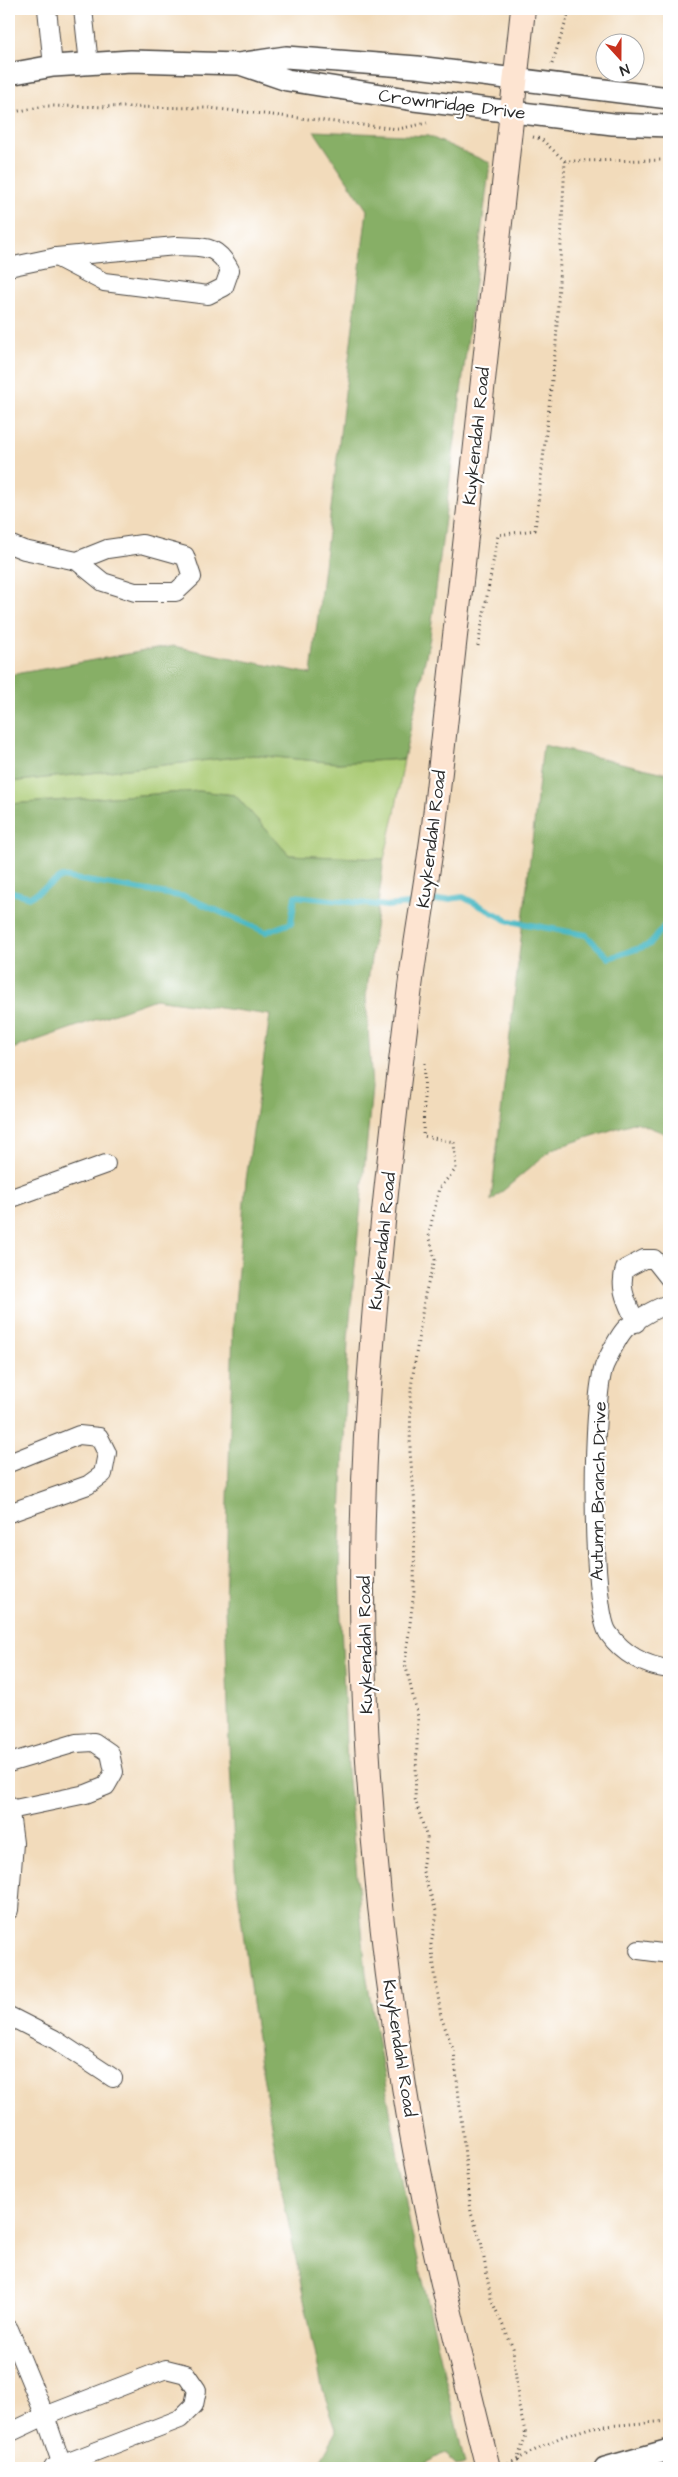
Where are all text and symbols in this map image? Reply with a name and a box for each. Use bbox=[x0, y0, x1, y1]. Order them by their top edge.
north arrow bbox=[596, 32, 646, 82]
text: N bbox=[616, 58, 632, 80]
street label: Crownridge Drive bbox=[377, 83, 527, 127]
street label: Kuykendahl Road bbox=[457, 366, 497, 506]
street label: Kuykendahl Road bbox=[411, 769, 453, 909]
street label: Kuykendahl Road bbox=[363, 1171, 403, 1311]
street label: Autumn Branch Drive bbox=[584, 1401, 613, 1581]
street label: Kuykendahl Road bbox=[352, 1576, 380, 1714]
street label: Kuykendahl Road bbox=[375, 1978, 423, 2119]

